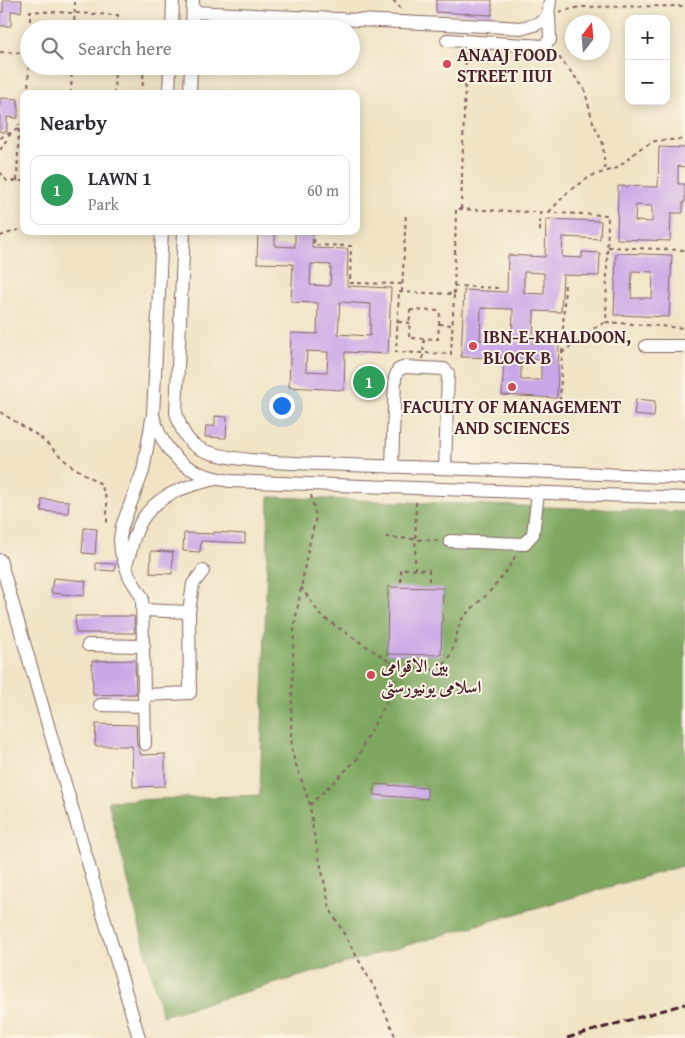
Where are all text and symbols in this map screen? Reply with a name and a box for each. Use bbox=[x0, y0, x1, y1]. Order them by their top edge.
north arrow bbox=[565, 15, 610, 60]
map controls bbox=[625, 15, 670, 105]
button: + bbox=[625, 15, 670, 60]
search box bbox=[20, 20, 360, 75]
icon: search bbox=[38, 34, 66, 62]
text: Search here bbox=[78, 34, 172, 62]
place label: ANAAJ FOOD STREET IIUI bbox=[457, 41, 558, 89]
marker: ANAAJ FOOD STREET IIUI bbox=[441, 58, 453, 70]
button: − bbox=[625, 60, 670, 105]
text: Nearby bbox=[40, 107, 107, 138]
text: LAWN 1 bbox=[88, 164, 152, 192]
text: 1 bbox=[53, 178, 61, 202]
text: 60 m bbox=[307, 178, 339, 202]
text: Park bbox=[88, 192, 119, 216]
place label: IBN-E-KHALDOON, BLOCK B bbox=[483, 323, 631, 371]
marker: IBN-E-KHALDOON, BLOCK B bbox=[467, 340, 479, 352]
pin: 1 bbox=[353, 363, 385, 401]
marker: FACULTY OF MANAGEMENT AND SCIENCES bbox=[506, 381, 518, 393]
your location bbox=[269, 393, 295, 419]
place label: FACULTY OF MANAGEMENT AND SCIENCES bbox=[403, 393, 622, 441]
place label: بین الاقوامی اسلامی یونیورسٹی bbox=[380, 652, 481, 700]
marker: بین الاقوامی اسلامی یونیورسٹی bbox=[365, 669, 377, 681]

